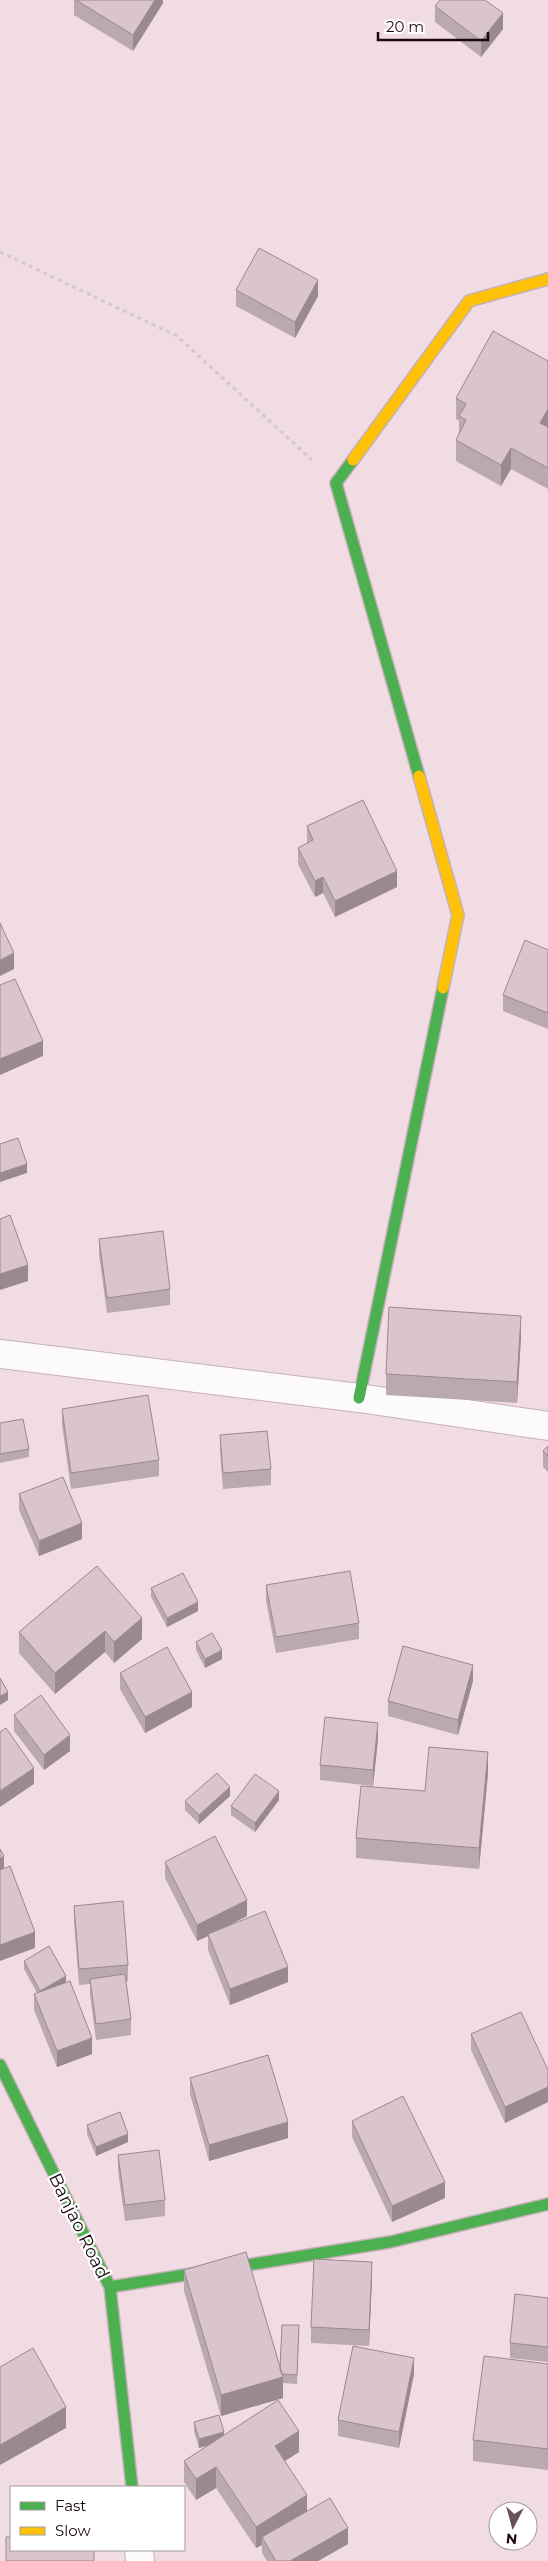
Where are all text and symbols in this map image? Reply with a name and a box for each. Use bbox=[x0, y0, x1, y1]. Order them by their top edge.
scale bar bbox=[378, 10, 488, 42]
text: 20 m bbox=[386, 17, 424, 36]
street label: Banjao Road bbox=[44, 2170, 114, 2282]
legend bbox=[10, 2486, 185, 2551]
text: Fast bbox=[55, 2496, 86, 2515]
north arrow bbox=[488, 2501, 538, 2551]
text: Slow bbox=[55, 2521, 91, 2540]
text: N bbox=[505, 2529, 518, 2548]

